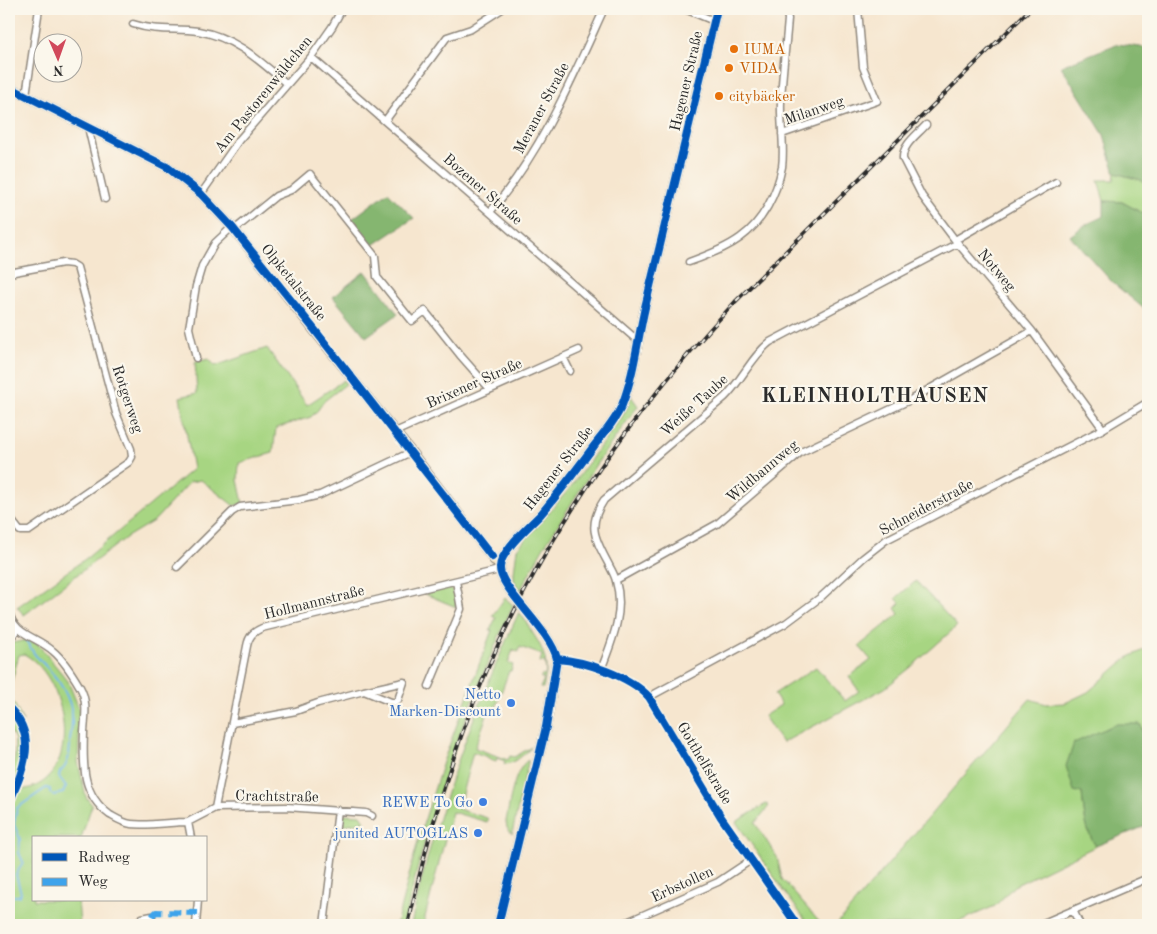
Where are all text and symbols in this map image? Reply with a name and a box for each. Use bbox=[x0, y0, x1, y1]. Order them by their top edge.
street label: Hagener Straße bbox=[669, 30, 706, 133]
north arrow bbox=[32, 32, 82, 82]
street label: Am Pastorenwäldchen bbox=[213, 34, 316, 156]
marker: IUMA bbox=[728, 43, 740, 55]
place label: IUMA bbox=[744, 43, 786, 58]
street label: Meraner Straße bbox=[512, 60, 573, 157]
marker: VIDA bbox=[723, 62, 735, 74]
place label: VIDA bbox=[739, 62, 779, 77]
text: N bbox=[53, 63, 64, 77]
marker: citybäcker bbox=[713, 90, 725, 102]
place label: citybäcker bbox=[729, 90, 795, 105]
street label: Milanweg bbox=[783, 94, 846, 129]
street label: Bozener Straße bbox=[440, 152, 525, 229]
street label: Olpketalstraße bbox=[257, 242, 328, 324]
street label: Notweg bbox=[974, 247, 1018, 295]
street label: Brixener Straße bbox=[424, 357, 525, 412]
street label: Rotgerweg bbox=[109, 364, 145, 435]
street label: Weiße Taube bbox=[659, 372, 731, 440]
district label: KLEINHOLTHAUSEN bbox=[761, 387, 989, 407]
street label: Hagener Straße bbox=[522, 424, 597, 514]
street label: Wildbannweg bbox=[724, 438, 802, 506]
street label: Schneiderstraße bbox=[877, 477, 976, 539]
street label: Hollmannstraße bbox=[263, 584, 366, 623]
place label: Netto Marken-Discount bbox=[389, 688, 501, 720]
marker: Netto Marken-Discount bbox=[505, 697, 517, 709]
street label: Gotthelfstraße bbox=[673, 720, 734, 808]
street label: Crachtstraße bbox=[235, 789, 319, 806]
place label: REWE To Go bbox=[382, 796, 473, 811]
marker: REWE To Go bbox=[477, 796, 489, 808]
place label: junited AUTOGLAS bbox=[333, 827, 468, 842]
marker: junited AUTOGLAS bbox=[472, 827, 484, 839]
legend bbox=[32, 836, 208, 902]
text: Radweg bbox=[78, 851, 130, 866]
street label: Erbstollen bbox=[649, 865, 716, 906]
text: Weg bbox=[78, 875, 108, 890]

